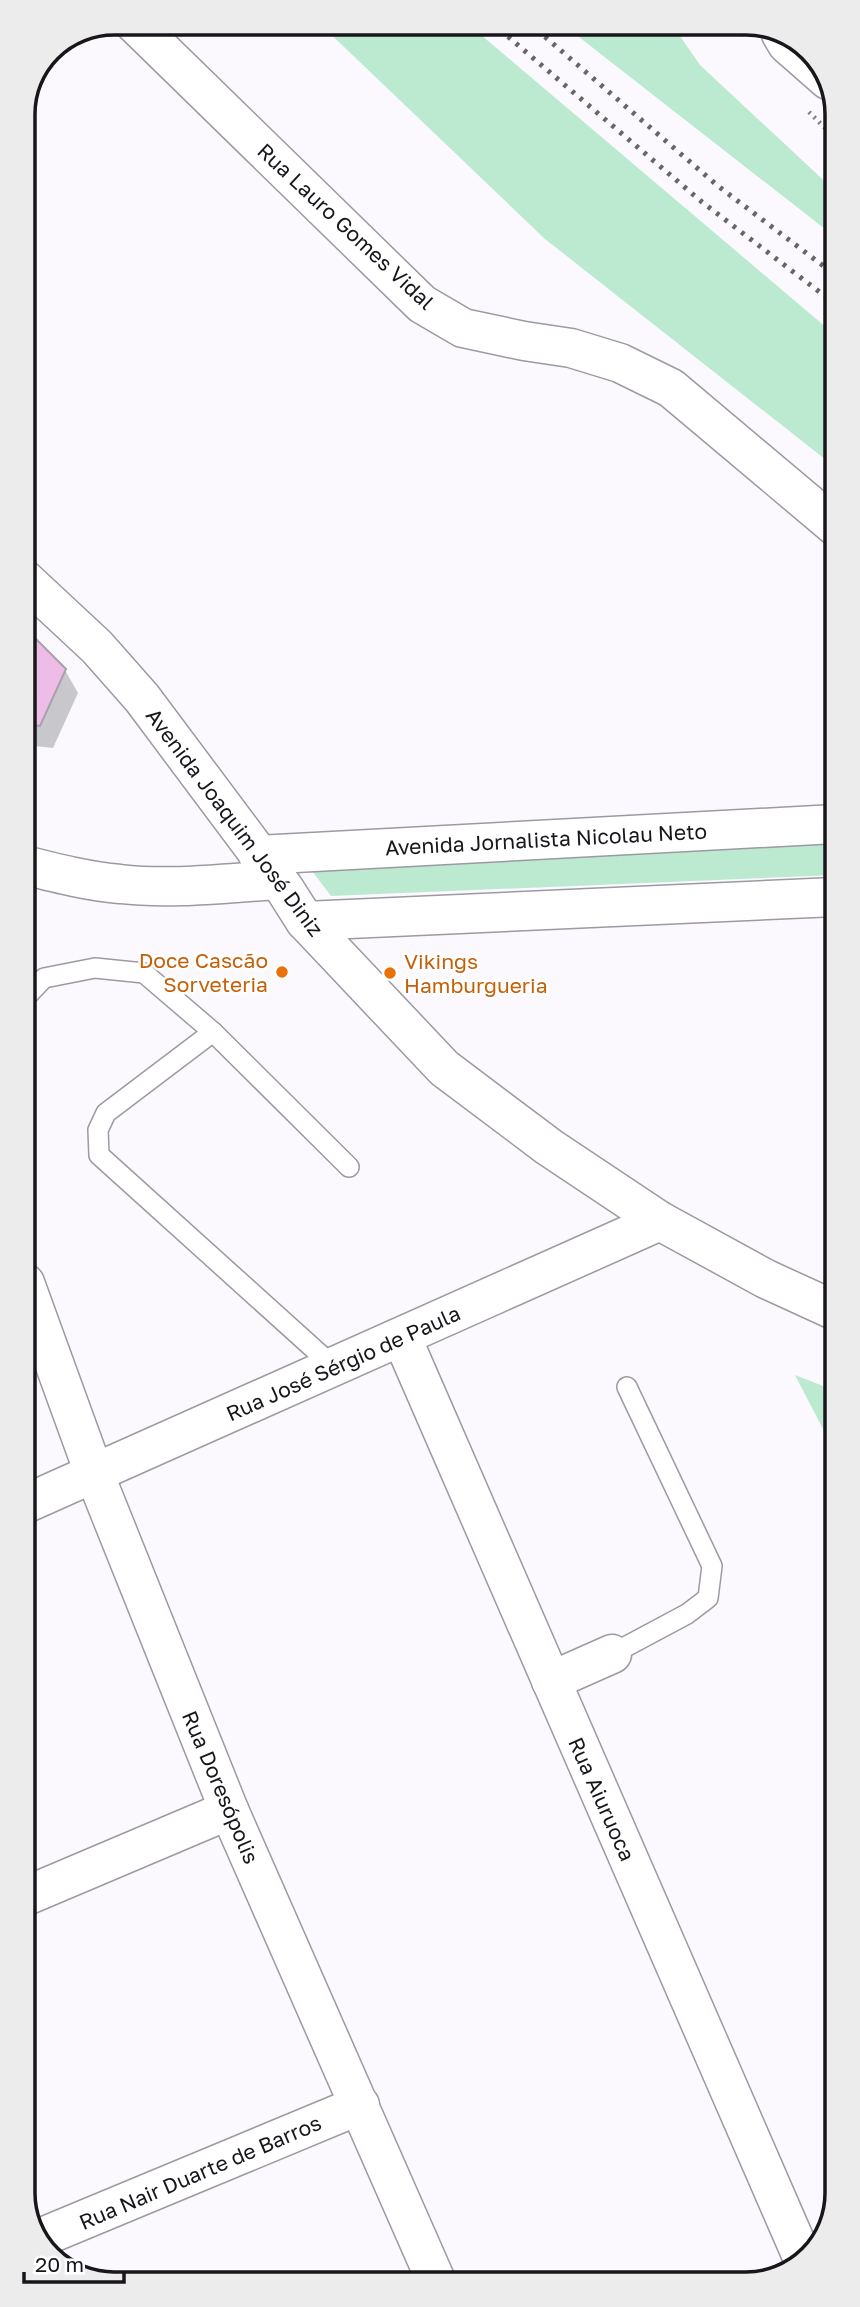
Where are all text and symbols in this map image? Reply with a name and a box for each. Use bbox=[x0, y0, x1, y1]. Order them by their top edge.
street label: Rua Lauro Gomes Vidal bbox=[252, 137, 440, 315]
street label: Avenida Joaquim José Diniz bbox=[141, 703, 329, 941]
street label: Avenida Jornalista Nicolau Neto bbox=[384, 818, 708, 860]
place label: Doce Cascão Sorveteria bbox=[139, 947, 268, 997]
place label: Vikings Hamburgueria bbox=[404, 948, 548, 998]
marker: Doce Cascão Sorveteria bbox=[274, 964, 290, 980]
marker: Vikings Hamburgueria bbox=[382, 965, 398, 981]
street label: Rua José Sérgio de Paula bbox=[222, 1300, 464, 1426]
street label: Rua Doresópolis bbox=[177, 1706, 265, 1868]
street label: Rua Aiuruoca bbox=[563, 1733, 641, 1865]
street label: Rua Nair Duarte de Barros bbox=[75, 2109, 325, 2235]
scale bar bbox=[24, 2240, 124, 2284]
text: 20 m bbox=[35, 2251, 84, 2277]

